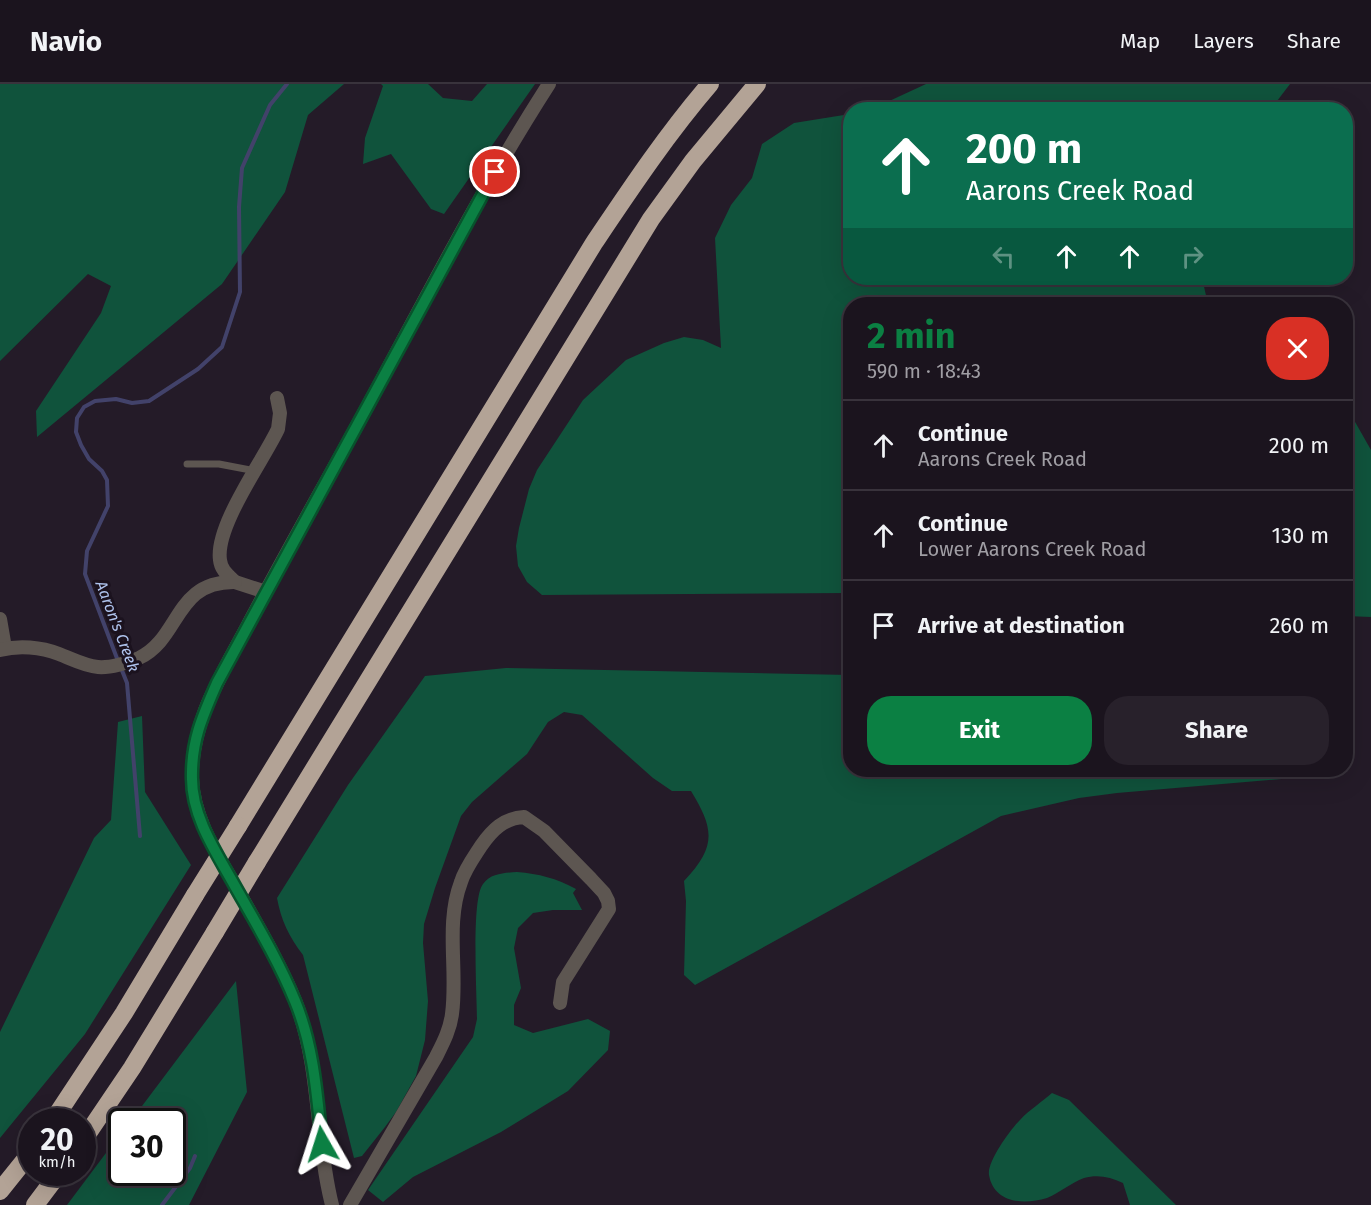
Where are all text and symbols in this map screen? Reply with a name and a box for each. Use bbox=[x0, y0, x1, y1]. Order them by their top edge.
text: Navio bbox=[30, 25, 102, 58]
text: Map bbox=[1120, 28, 1160, 54]
text: Layers bbox=[1193, 28, 1254, 54]
text: Share bbox=[1287, 28, 1341, 54]
text: 200 m bbox=[966, 124, 1082, 174]
icon: ahead bbox=[867, 126, 945, 204]
pin bbox=[469, 146, 520, 197]
icon: arrive bbox=[478, 155, 511, 188]
text: Aarons Creek Road bbox=[966, 175, 1194, 207]
icon: left bbox=[987, 240, 1020, 273]
icon: ahead bbox=[1050, 240, 1083, 273]
icon: ahead bbox=[1113, 240, 1146, 273]
icon: right bbox=[1176, 240, 1209, 273]
text: 2 min bbox=[867, 314, 956, 358]
button: close bbox=[1266, 317, 1329, 380]
text: 590 m · 18:43 bbox=[867, 359, 981, 383]
text: Continue bbox=[918, 420, 1008, 447]
icon: ahead bbox=[867, 429, 900, 462]
text: 200 m bbox=[1269, 432, 1329, 459]
text: Aarons Creek Road bbox=[918, 447, 1087, 471]
text: Continue bbox=[918, 510, 1008, 537]
icon: ahead bbox=[867, 519, 900, 552]
text: 130 m bbox=[1272, 522, 1329, 549]
text: Lower Aarons Creek Road bbox=[918, 537, 1146, 561]
water label: Aaron's Creek bbox=[91, 577, 144, 675]
icon: arrive bbox=[867, 609, 900, 642]
text: Arrive at destination bbox=[918, 612, 1125, 639]
text: 260 m bbox=[1269, 612, 1329, 639]
button: Exit bbox=[867, 696, 1092, 765]
button: Share bbox=[1104, 696, 1329, 765]
speed limit sign: 30 bbox=[108, 1108, 186, 1186]
position arrow bbox=[290, 1112, 354, 1176]
text: 20 bbox=[40, 1122, 74, 1158]
text: km/h bbox=[38, 1153, 76, 1171]

